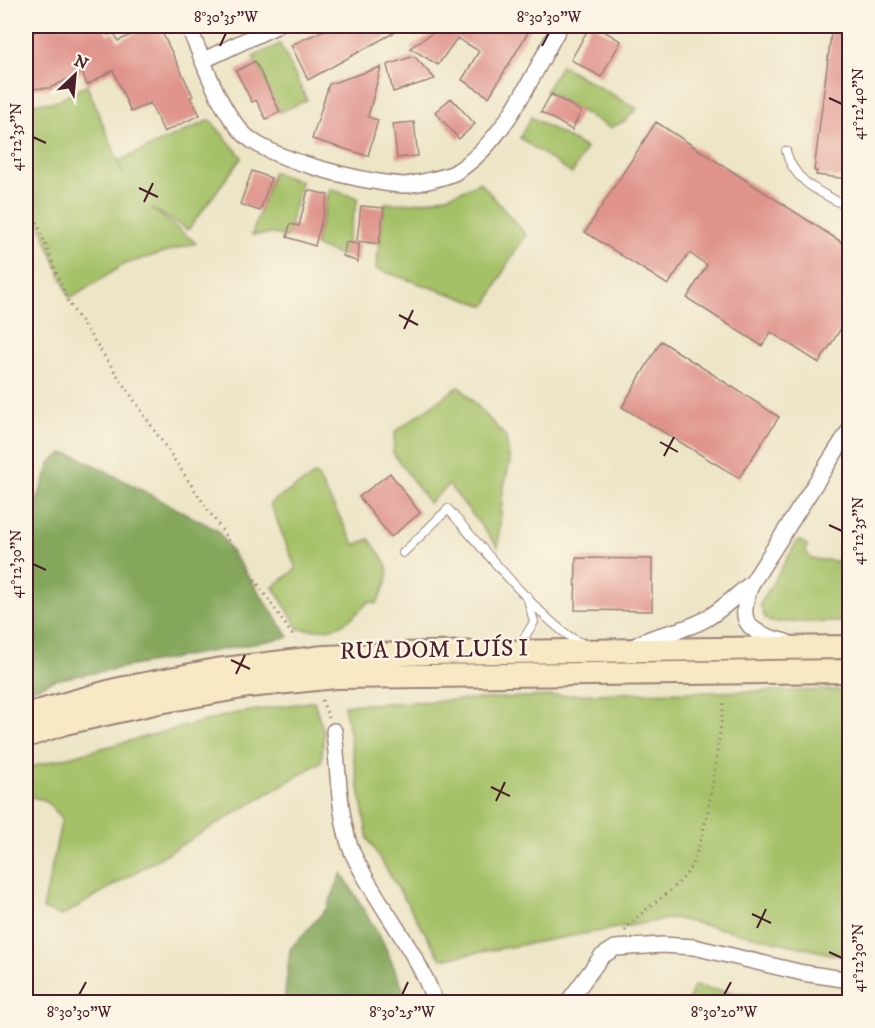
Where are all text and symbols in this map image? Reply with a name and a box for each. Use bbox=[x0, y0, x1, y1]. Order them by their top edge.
text: 8°30'35"W bbox=[194, 8, 258, 27]
text: 8°30'30"W bbox=[517, 8, 582, 27]
north arrow bbox=[45, 45, 105, 105]
text: N bbox=[71, 51, 91, 74]
text: 41°12'40"N bbox=[849, 68, 868, 140]
text: 41°12'35"N bbox=[7, 103, 26, 171]
text: 41°12'35"N bbox=[849, 497, 868, 565]
text: 41°12'30"N bbox=[7, 529, 26, 599]
street label: RUA DOM LUÍS I bbox=[339, 632, 529, 667]
text: 41°12'30"N bbox=[849, 923, 868, 993]
text: 8°30'30"W bbox=[47, 1003, 112, 1022]
text: 8°30'25"W bbox=[369, 1003, 435, 1022]
text: 8°30'20"W bbox=[691, 1003, 757, 1022]

